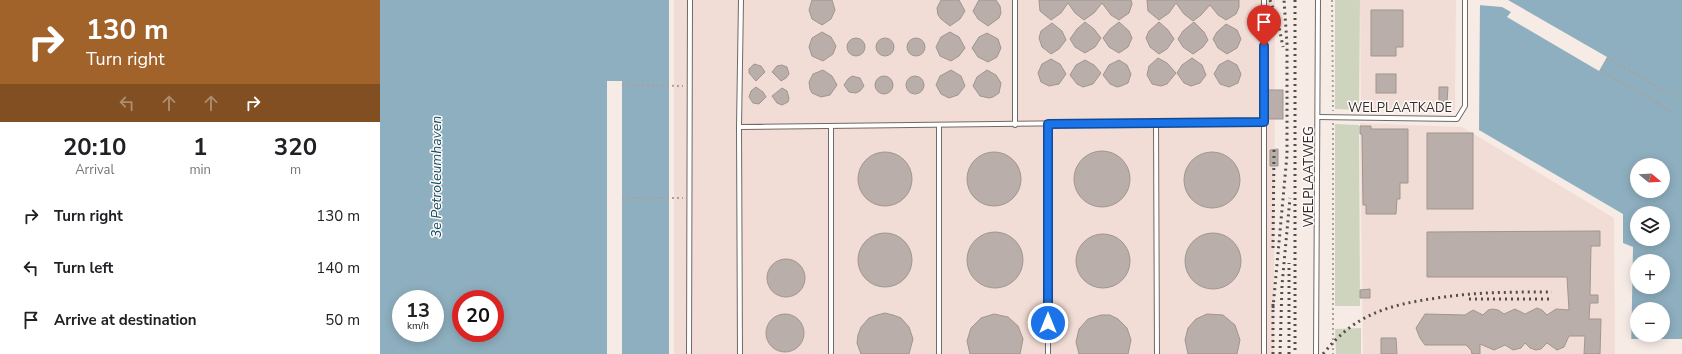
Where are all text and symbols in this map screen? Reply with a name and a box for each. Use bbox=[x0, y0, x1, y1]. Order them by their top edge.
pin bbox=[1247, 5, 1281, 46]
text: 130 m bbox=[86, 11, 169, 49]
icon: arrive bbox=[1253, 11, 1275, 33]
icon: right bbox=[20, 16, 72, 68]
text: Turn right bbox=[86, 47, 165, 71]
icon: left bbox=[116, 92, 138, 114]
icon: ahead bbox=[158, 92, 180, 114]
icon: ahead bbox=[200, 92, 222, 114]
icon: right bbox=[242, 92, 264, 114]
street label: WELPLAATKADE bbox=[1348, 99, 1452, 117]
water label: 3e Petroleumhaven bbox=[427, 116, 446, 238]
street label: WELPLAATWEG bbox=[1300, 126, 1318, 228]
text: 20:10 bbox=[63, 131, 126, 163]
text: 1 bbox=[193, 131, 207, 163]
text: 320 bbox=[274, 131, 317, 163]
north arrow bbox=[1630, 158, 1670, 198]
map controls bbox=[1630, 158, 1670, 342]
text: Arrival bbox=[75, 161, 114, 179]
text: min bbox=[189, 161, 211, 179]
text: m bbox=[290, 161, 301, 179]
icon: right bbox=[20, 205, 42, 227]
text: Turn right bbox=[54, 206, 123, 226]
text: 130 m bbox=[316, 206, 360, 226]
button: layers bbox=[1630, 206, 1670, 246]
button: + bbox=[1630, 254, 1670, 294]
icon: left bbox=[20, 257, 42, 279]
text: Turn left bbox=[54, 258, 113, 278]
text: 140 m bbox=[316, 258, 360, 278]
speed limit sign: 20 bbox=[452, 290, 504, 342]
text: 13 bbox=[406, 297, 430, 324]
position arrow bbox=[1027, 302, 1069, 344]
button: − bbox=[1630, 302, 1670, 342]
icon: arrive bbox=[20, 309, 42, 331]
text: Arrive at destination bbox=[54, 310, 197, 330]
text: 50 m bbox=[325, 310, 360, 330]
text: km/h bbox=[407, 319, 429, 333]

